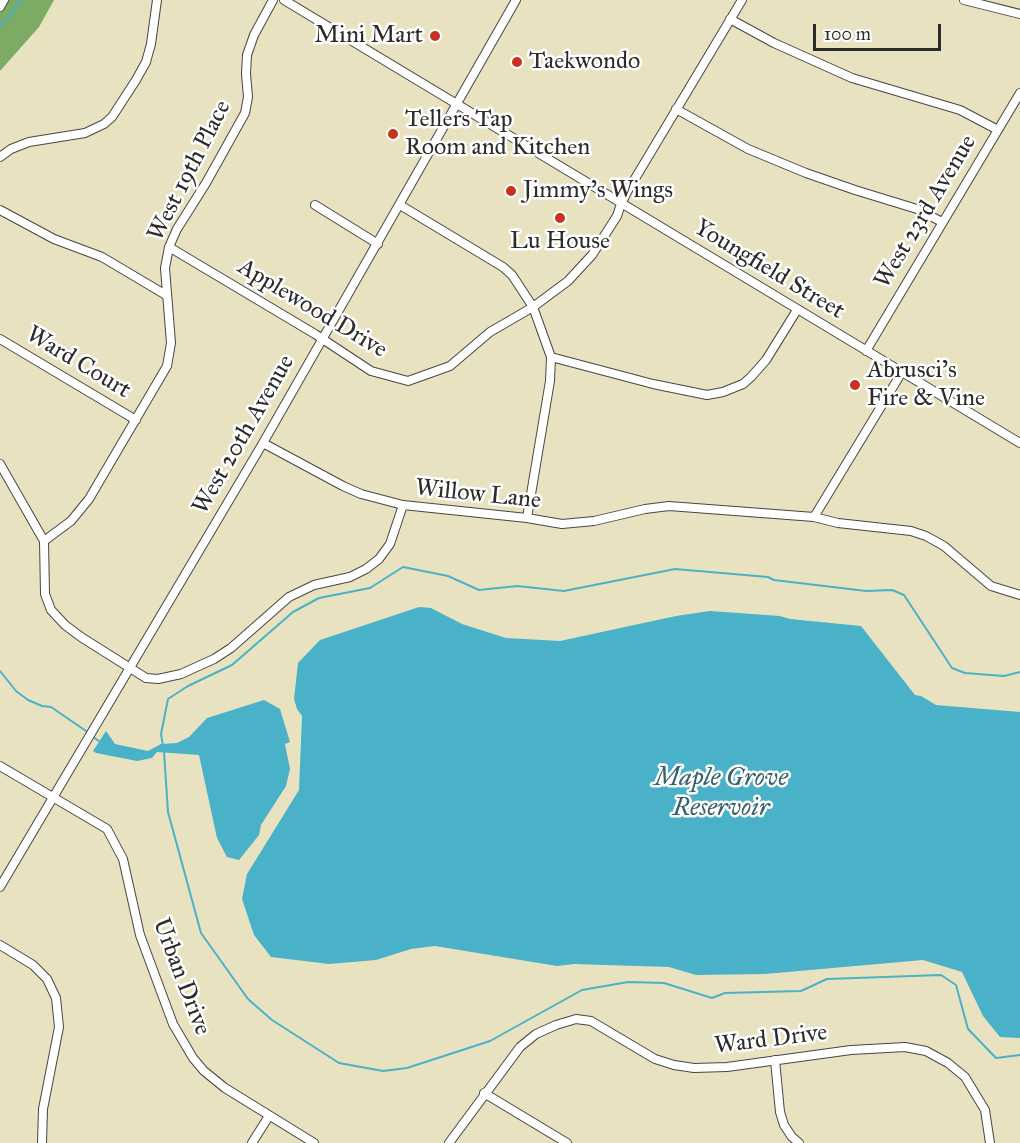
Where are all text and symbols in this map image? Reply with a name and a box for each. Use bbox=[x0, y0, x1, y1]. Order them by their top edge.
scale bar bbox=[816, 12, 944, 50]
place label: Mini Mart bbox=[315, 22, 423, 50]
text: 100 m bbox=[824, 23, 871, 45]
marker: Mini Mart bbox=[428, 29, 442, 43]
place label: Taekwondo bbox=[529, 48, 640, 76]
marker: Taekwondo bbox=[510, 55, 524, 69]
street label: West 19th Place bbox=[142, 96, 238, 246]
place label: Tellers Tap Room and Kitchen bbox=[405, 106, 590, 162]
marker: Tellers Tap Room and Kitchen bbox=[386, 127, 400, 141]
street label: West 23rd Avenue bbox=[869, 130, 983, 294]
place label: Jimmy's Wings bbox=[523, 177, 673, 205]
marker: Jimmy's Wings bbox=[504, 184, 518, 198]
marker: Lu House bbox=[553, 211, 567, 225]
street label: Youngfield Street bbox=[689, 214, 849, 326]
place label: Lu House bbox=[510, 228, 610, 256]
street label: Applewood Drive bbox=[232, 253, 392, 365]
street label: Ward Court bbox=[21, 321, 135, 405]
street label: West 20th Avenue bbox=[187, 350, 301, 520]
place label: Abrusci's Fire & Vine bbox=[867, 357, 985, 413]
marker: Abrusci's Fire & Vine bbox=[848, 378, 862, 392]
street label: Willow Lane bbox=[414, 474, 542, 516]
water label: Maple Grove Reservoir bbox=[654, 763, 788, 825]
street label: Urban Drive bbox=[146, 915, 216, 1039]
street label: Ward Drive bbox=[713, 1019, 829, 1061]

